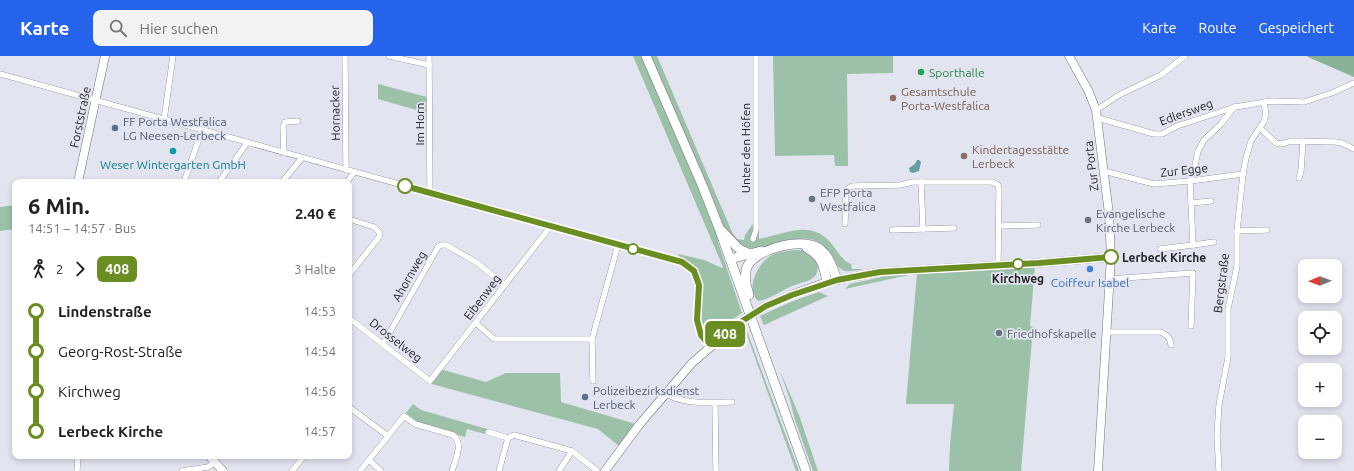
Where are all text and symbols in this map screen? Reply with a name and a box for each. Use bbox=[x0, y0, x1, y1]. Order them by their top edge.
search box bbox=[93, 10, 373, 46]
text: Karte bbox=[20, 17, 69, 39]
icon: search bbox=[107, 17, 129, 39]
text: Hier suchen bbox=[139, 20, 218, 37]
text: Karte bbox=[1142, 20, 1176, 36]
text: Route bbox=[1198, 20, 1237, 36]
text: Gespeichert bbox=[1259, 20, 1334, 36]
place label: Sporthalle bbox=[929, 66, 985, 79]
marker: Sporthalle bbox=[916, 67, 926, 77]
street label: Forststraße bbox=[67, 85, 93, 149]
street label: Hornacker bbox=[328, 85, 342, 141]
place label: Gesamtschule Porta-Westfalica bbox=[901, 85, 990, 112]
marker: Gesamtschule Porta-Westfalica bbox=[888, 93, 898, 103]
street label: Edlersweg bbox=[1157, 96, 1215, 128]
street label: Im Horn bbox=[413, 103, 426, 145]
street label: Unter den Höfen bbox=[739, 103, 752, 193]
place label: FF Porta Westfalica LG Neesen-Lerbeck bbox=[123, 115, 227, 142]
marker: FF Porta Westfalica LG Neesen-Lerbeck bbox=[110, 123, 120, 133]
street label: Zur Porta bbox=[1081, 140, 1101, 192]
place label: Kindertagesstätte Lerbeck bbox=[972, 143, 1069, 170]
marker: Weser Wintergarten GmbH bbox=[168, 146, 178, 156]
marker: Kindertagesstätte Lerbeck bbox=[959, 151, 969, 161]
place label: Weser Wintergarten GmbH bbox=[100, 158, 246, 171]
street label: Zur Egge bbox=[1160, 161, 1208, 179]
unlabelled marker bbox=[397, 178, 413, 194]
place label: EFP Porta Westfalica bbox=[820, 186, 876, 213]
text: 6 Min. bbox=[28, 193, 90, 218]
marker: EFP Porta Westfalica bbox=[807, 194, 817, 204]
text: 2.40 € bbox=[295, 205, 336, 222]
place label: Evangelische Kirche Lerbeck bbox=[1096, 207, 1175, 234]
marker: Evangelische Kirche Lerbeck bbox=[1083, 215, 1093, 225]
text: 14:51 – 14:57 · Bus bbox=[28, 221, 136, 235]
unlabelled marker bbox=[627, 243, 639, 255]
street label: Ahornweg bbox=[389, 249, 429, 303]
marker: Lerbeck Kirche bbox=[1103, 249, 1119, 265]
place label: Lerbeck Kirche bbox=[1122, 251, 1206, 264]
street label: Bergstraße bbox=[1211, 252, 1231, 314]
icon: walk bbox=[28, 258, 50, 280]
icon: forward bbox=[69, 258, 91, 280]
marker: Kirchweg bbox=[1012, 258, 1024, 270]
north arrow bbox=[1298, 259, 1342, 303]
map controls bbox=[1298, 259, 1342, 459]
text: 408 bbox=[105, 261, 129, 277]
text: 2 bbox=[56, 262, 63, 276]
text: 3 Halte bbox=[294, 262, 336, 276]
marker: Coiffeur Isabel bbox=[1085, 264, 1095, 274]
street label: Eibenweg bbox=[461, 272, 503, 322]
place label: Kirchweg bbox=[992, 272, 1044, 285]
place label: Coiffeur Isabel bbox=[1051, 276, 1129, 289]
text: Lindenstraße bbox=[58, 303, 152, 320]
text: 14:53 bbox=[303, 304, 336, 318]
button: locate bbox=[1298, 311, 1342, 355]
street label: Drosselweg bbox=[367, 315, 425, 365]
line badge: 408 bbox=[702, 321, 748, 347]
text: 408 bbox=[713, 326, 737, 342]
place label: Friedhofskapelle bbox=[1007, 327, 1097, 340]
marker: Friedhofskapelle bbox=[994, 328, 1004, 338]
text: Georg-Rost-Straße bbox=[58, 343, 183, 360]
text: 14:54 bbox=[303, 344, 336, 358]
button: + bbox=[1298, 363, 1342, 407]
text: Kirchweg bbox=[58, 383, 121, 400]
text: 14:56 bbox=[303, 384, 336, 398]
place label: Polizeibezirksdienst Lerbeck bbox=[593, 384, 700, 411]
marker: Polizeibezirksdienst Lerbeck bbox=[580, 392, 590, 402]
button: − bbox=[1298, 415, 1342, 459]
text: Lerbeck Kirche bbox=[58, 423, 163, 440]
text: 14:57 bbox=[303, 424, 336, 438]

